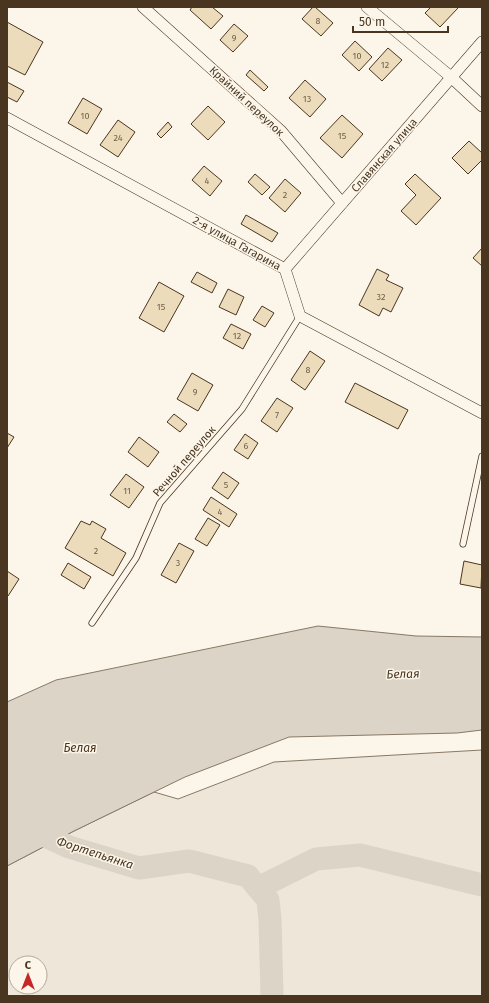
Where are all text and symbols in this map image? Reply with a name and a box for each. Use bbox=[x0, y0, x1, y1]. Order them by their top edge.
scale bar bbox=[353, 8, 448, 34]
text: 50 m bbox=[359, 15, 385, 29]
house number: 8 bbox=[316, 16, 321, 26]
house number: 9 bbox=[232, 33, 237, 43]
house number: 10 bbox=[353, 51, 361, 61]
house number: 12 bbox=[381, 60, 389, 70]
street label: Крайний переулок bbox=[207, 64, 287, 139]
house number: 13 bbox=[303, 94, 311, 104]
house number: 10 bbox=[81, 111, 89, 121]
street label: Славянская улица bbox=[349, 116, 420, 195]
house number: 15 bbox=[338, 131, 347, 141]
house number: 24 bbox=[113, 133, 123, 143]
house number: 4 bbox=[205, 176, 210, 186]
house number: 2 bbox=[283, 190, 287, 200]
street label: 2-я улица Гагарина bbox=[190, 214, 283, 273]
house number: 32 bbox=[377, 292, 385, 302]
house number: 15 bbox=[157, 302, 166, 312]
house number: 12 bbox=[233, 331, 241, 341]
house number: 8 bbox=[306, 365, 311, 375]
house number: 9 bbox=[193, 387, 198, 397]
house number: 7 bbox=[275, 410, 279, 420]
street label: Речной переулок bbox=[150, 423, 219, 499]
house number: 6 bbox=[244, 441, 249, 451]
house number: 5 bbox=[224, 480, 229, 490]
house number: 11 bbox=[123, 486, 131, 496]
house number: 4 bbox=[218, 507, 223, 517]
house number: 2 bbox=[94, 546, 98, 556]
house number: 3 bbox=[176, 558, 180, 568]
water label: Белая bbox=[386, 666, 420, 682]
water label: Белая bbox=[63, 741, 97, 755]
water label: Фортепьянка bbox=[55, 834, 135, 872]
north arrow bbox=[8, 955, 48, 995]
text: С bbox=[25, 959, 32, 972]

